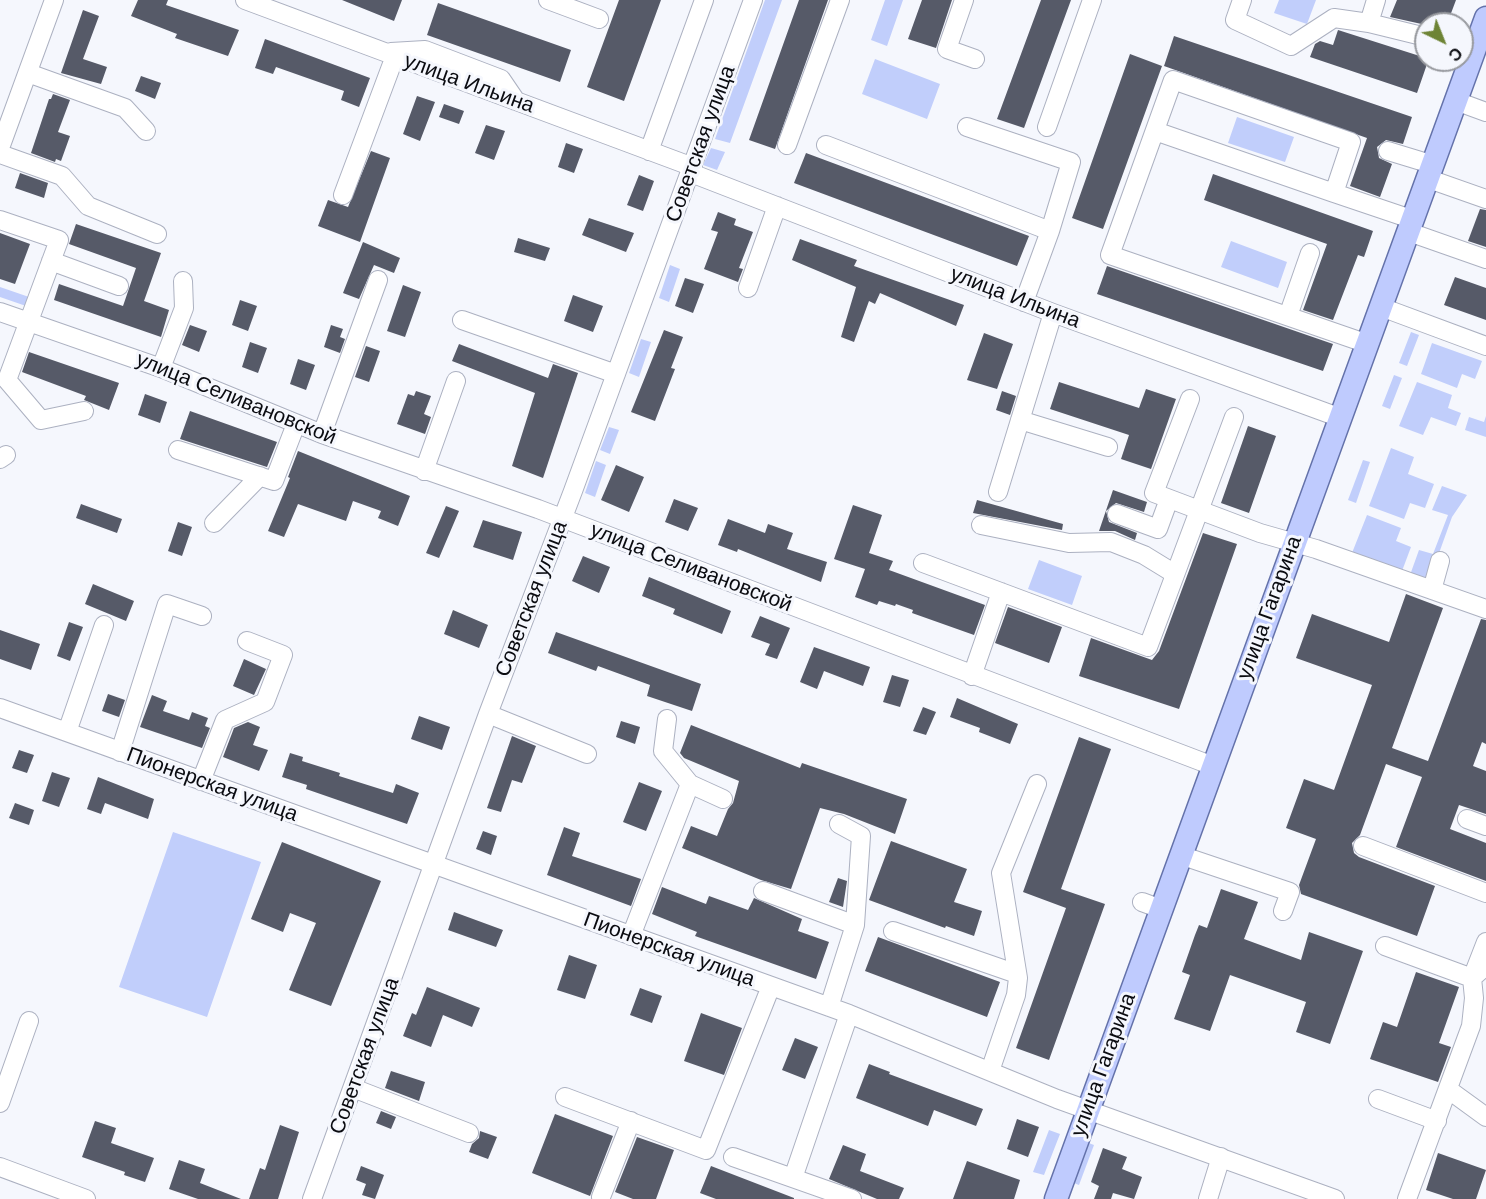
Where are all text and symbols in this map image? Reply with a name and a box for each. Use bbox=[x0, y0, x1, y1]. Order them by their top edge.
north arrow bbox=[1414, 12, 1474, 72]
text: С bbox=[1445, 44, 1465, 64]
street label: улица Ильина bbox=[400, 49, 538, 119]
street label: Советская улица bbox=[661, 62, 741, 226]
street label: улица Ильина bbox=[947, 262, 1083, 334]
street label: улица Селивановской bbox=[132, 347, 340, 451]
street label: Советская улица bbox=[491, 518, 573, 680]
street label: улица Селивановской bbox=[587, 518, 795, 618]
street label: улица Гагарина bbox=[1232, 533, 1308, 683]
street label: Пионерская улица bbox=[123, 742, 301, 828]
street label: Пионерская улица bbox=[580, 907, 758, 993]
street label: Советская улица bbox=[325, 974, 405, 1138]
street label: улица Гагарина bbox=[1066, 990, 1142, 1140]

